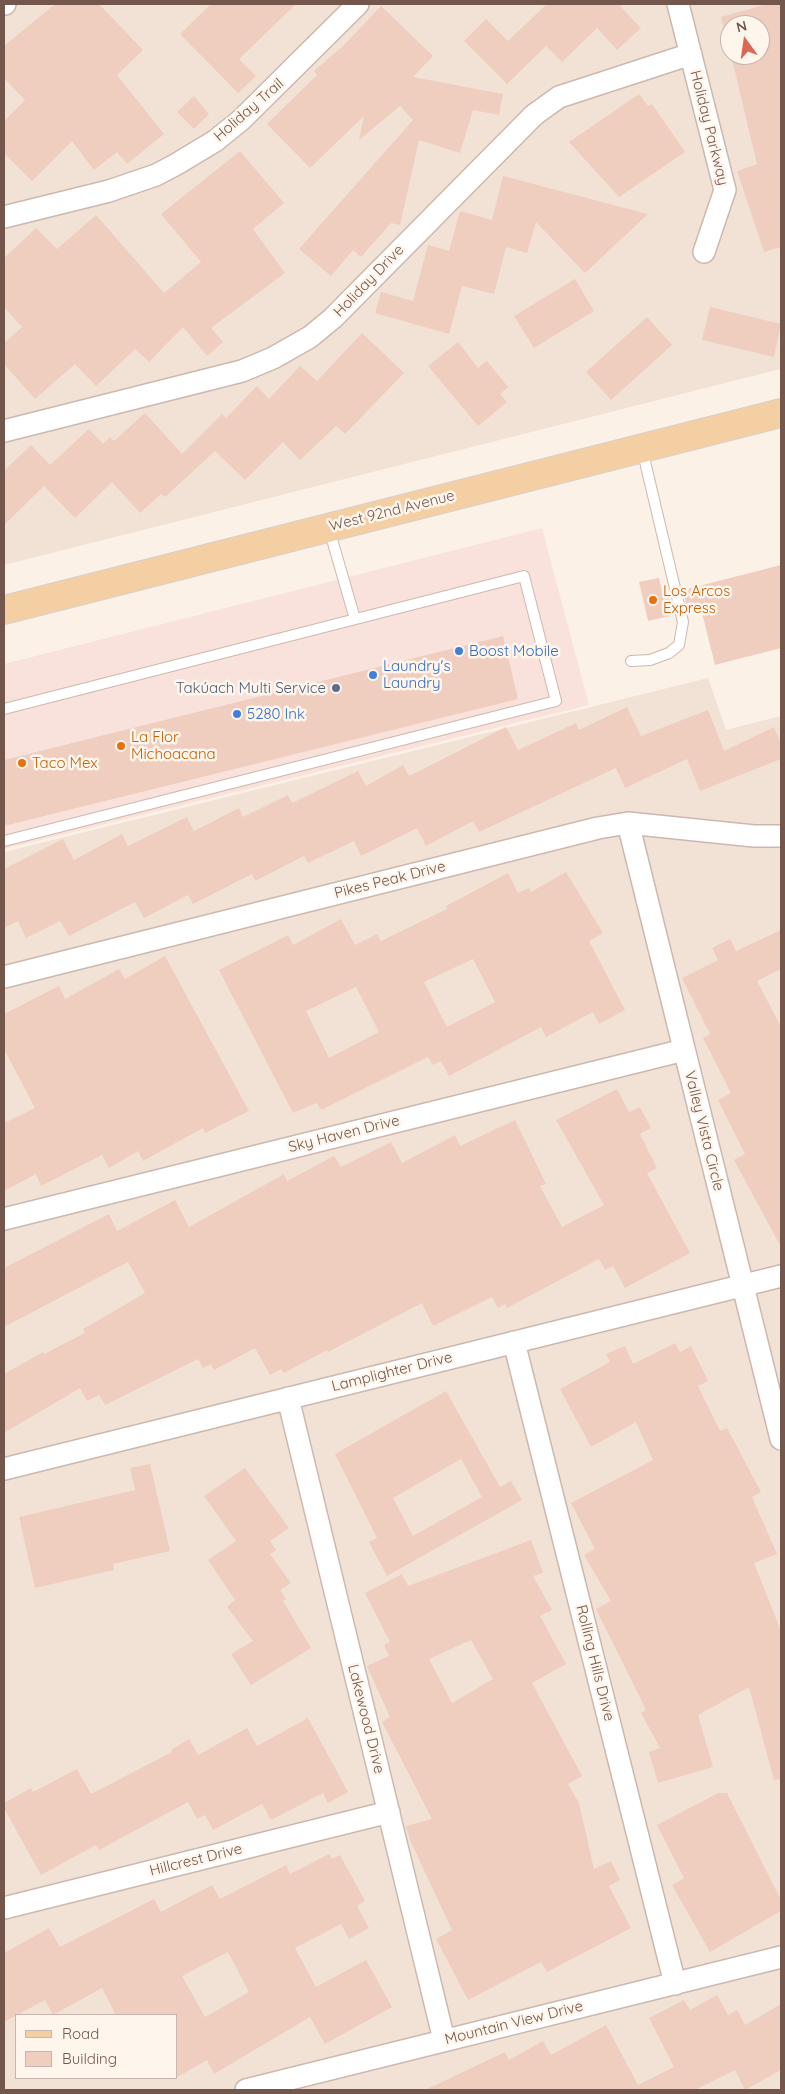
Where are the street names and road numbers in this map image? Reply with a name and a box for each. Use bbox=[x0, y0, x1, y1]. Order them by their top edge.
street label: Holiday Parkway bbox=[686, 69, 732, 187]
street label: Holiday Trail bbox=[210, 75, 288, 145]
street label: Holiday Drive bbox=[330, 241, 408, 321]
street label: West 92nd Avenue bbox=[327, 487, 457, 535]
street label: Pikes Peak Drive bbox=[332, 857, 448, 903]
street label: Valley Vista Circle bbox=[680, 1069, 728, 1193]
street label: Sky Haven Drive bbox=[287, 1111, 401, 1157]
street label: Lamplighter Drive bbox=[330, 1348, 454, 1396]
street label: Rolling Hills Drive bbox=[572, 1603, 618, 1723]
street label: Lakewood Drive bbox=[344, 1663, 388, 1775]
street label: Hillcrest Drive bbox=[148, 1840, 244, 1880]
street label: Mountain View Drive bbox=[443, 1997, 585, 2049]

